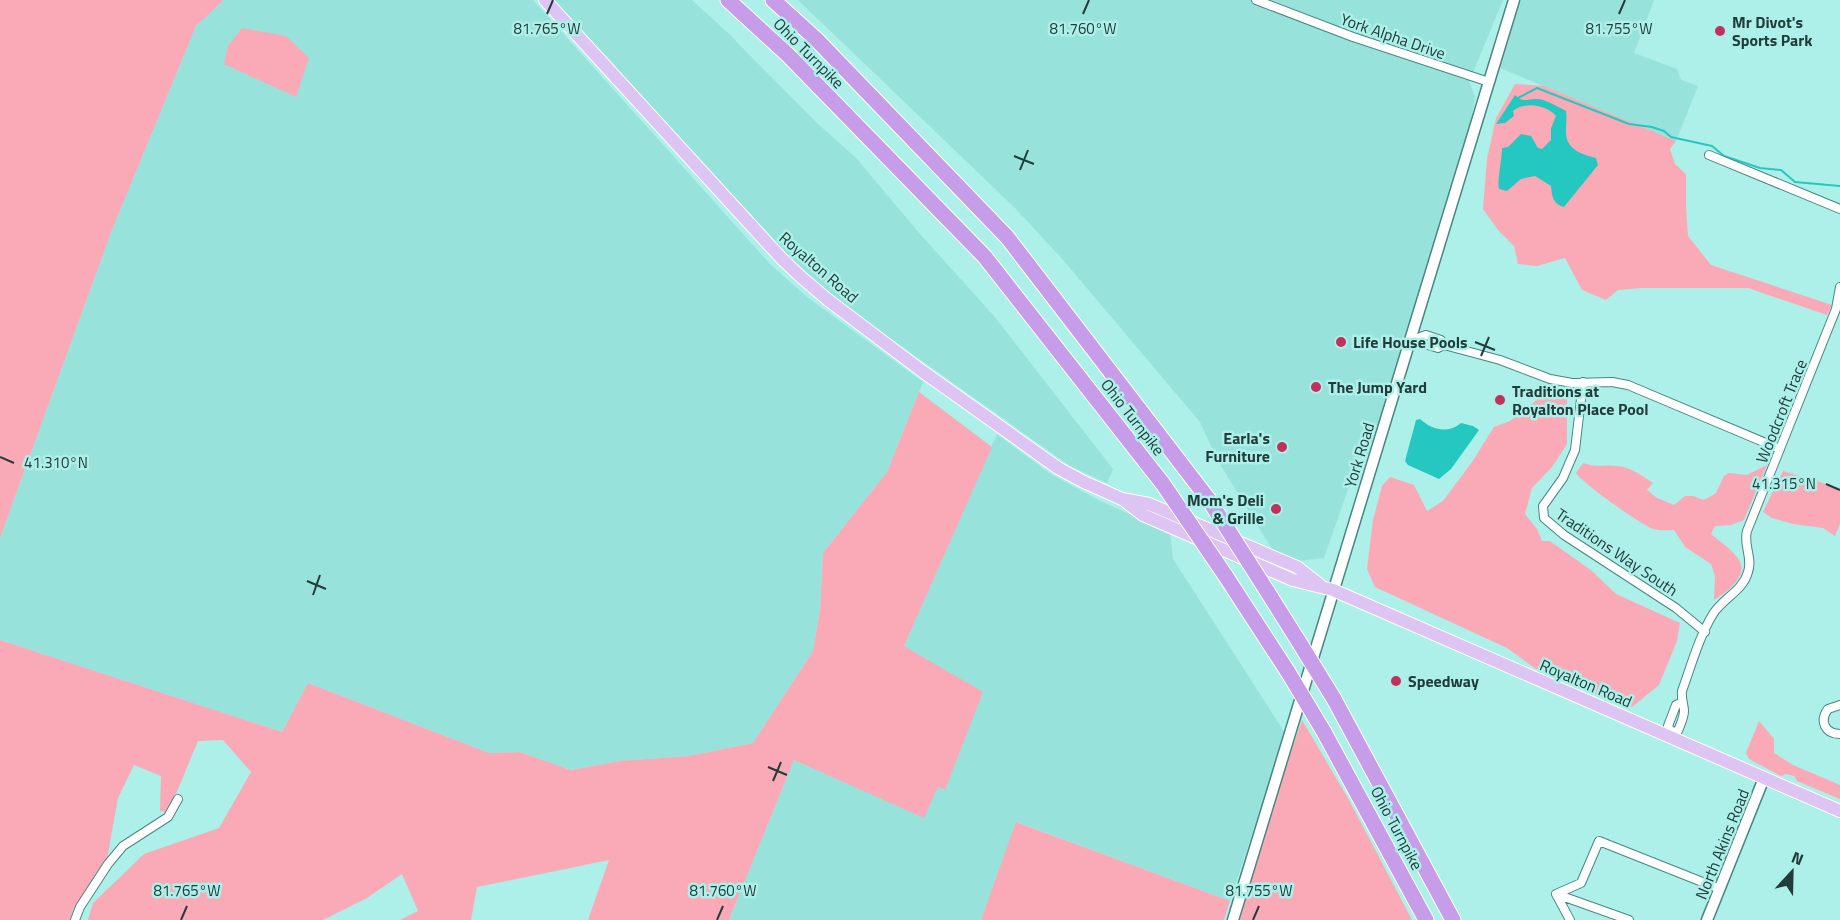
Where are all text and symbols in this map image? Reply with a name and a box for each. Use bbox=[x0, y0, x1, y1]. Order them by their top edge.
street label: York Alpha Drive bbox=[1337, 7, 1449, 65]
place label: Mr Divot's Sports Park bbox=[1732, 10, 1813, 52]
street label: Ohio Turnpike bbox=[768, 12, 850, 94]
text: 81.765°W bbox=[514, 17, 580, 40]
text: 81.760°W bbox=[1050, 17, 1116, 40]
text: 81.755°W bbox=[1586, 17, 1652, 40]
marker: Mr Divot's Sports Park bbox=[1713, 24, 1727, 38]
street label: Royalton Road bbox=[774, 226, 864, 308]
place label: Life House Pools bbox=[1353, 330, 1468, 354]
marker: Life House Pools bbox=[1334, 335, 1348, 349]
street label: Woodcroft Trace bbox=[1749, 356, 1813, 466]
street label: Ohio Turnpike bbox=[1095, 373, 1171, 461]
place label: The Jump Yard bbox=[1328, 375, 1427, 399]
place label: Traditions at Royalton Place Pool bbox=[1512, 379, 1649, 421]
marker: The Jump Yard bbox=[1309, 380, 1323, 394]
marker: Traditions at Royalton Place Pool bbox=[1493, 393, 1507, 407]
street label: York Road bbox=[1338, 419, 1380, 491]
place label: Earla's Furniture bbox=[1205, 426, 1270, 468]
marker: Earla's Furniture bbox=[1275, 440, 1289, 454]
text: 41.310°N bbox=[24, 451, 88, 474]
text: 41.315°N bbox=[1752, 472, 1816, 495]
place label: Mom's Deli & Grille bbox=[1187, 488, 1264, 530]
marker: Mom's Deli & Grille bbox=[1269, 502, 1283, 516]
street label: Traditions Way South bbox=[1551, 502, 1683, 602]
street label: Royalton Road bbox=[1536, 653, 1636, 713]
place label: Speedway bbox=[1408, 669, 1479, 693]
marker: Speedway bbox=[1389, 674, 1403, 688]
street label: Ohio Turnpike bbox=[1365, 782, 1429, 874]
street label: North Akins Road bbox=[1689, 785, 1755, 903]
north arrow bbox=[1762, 842, 1822, 902]
text: N bbox=[1788, 845, 1807, 871]
text: 81.765°W bbox=[154, 879, 220, 902]
text: 81.760°W bbox=[690, 879, 756, 902]
text: 81.755°W bbox=[1226, 879, 1292, 902]

